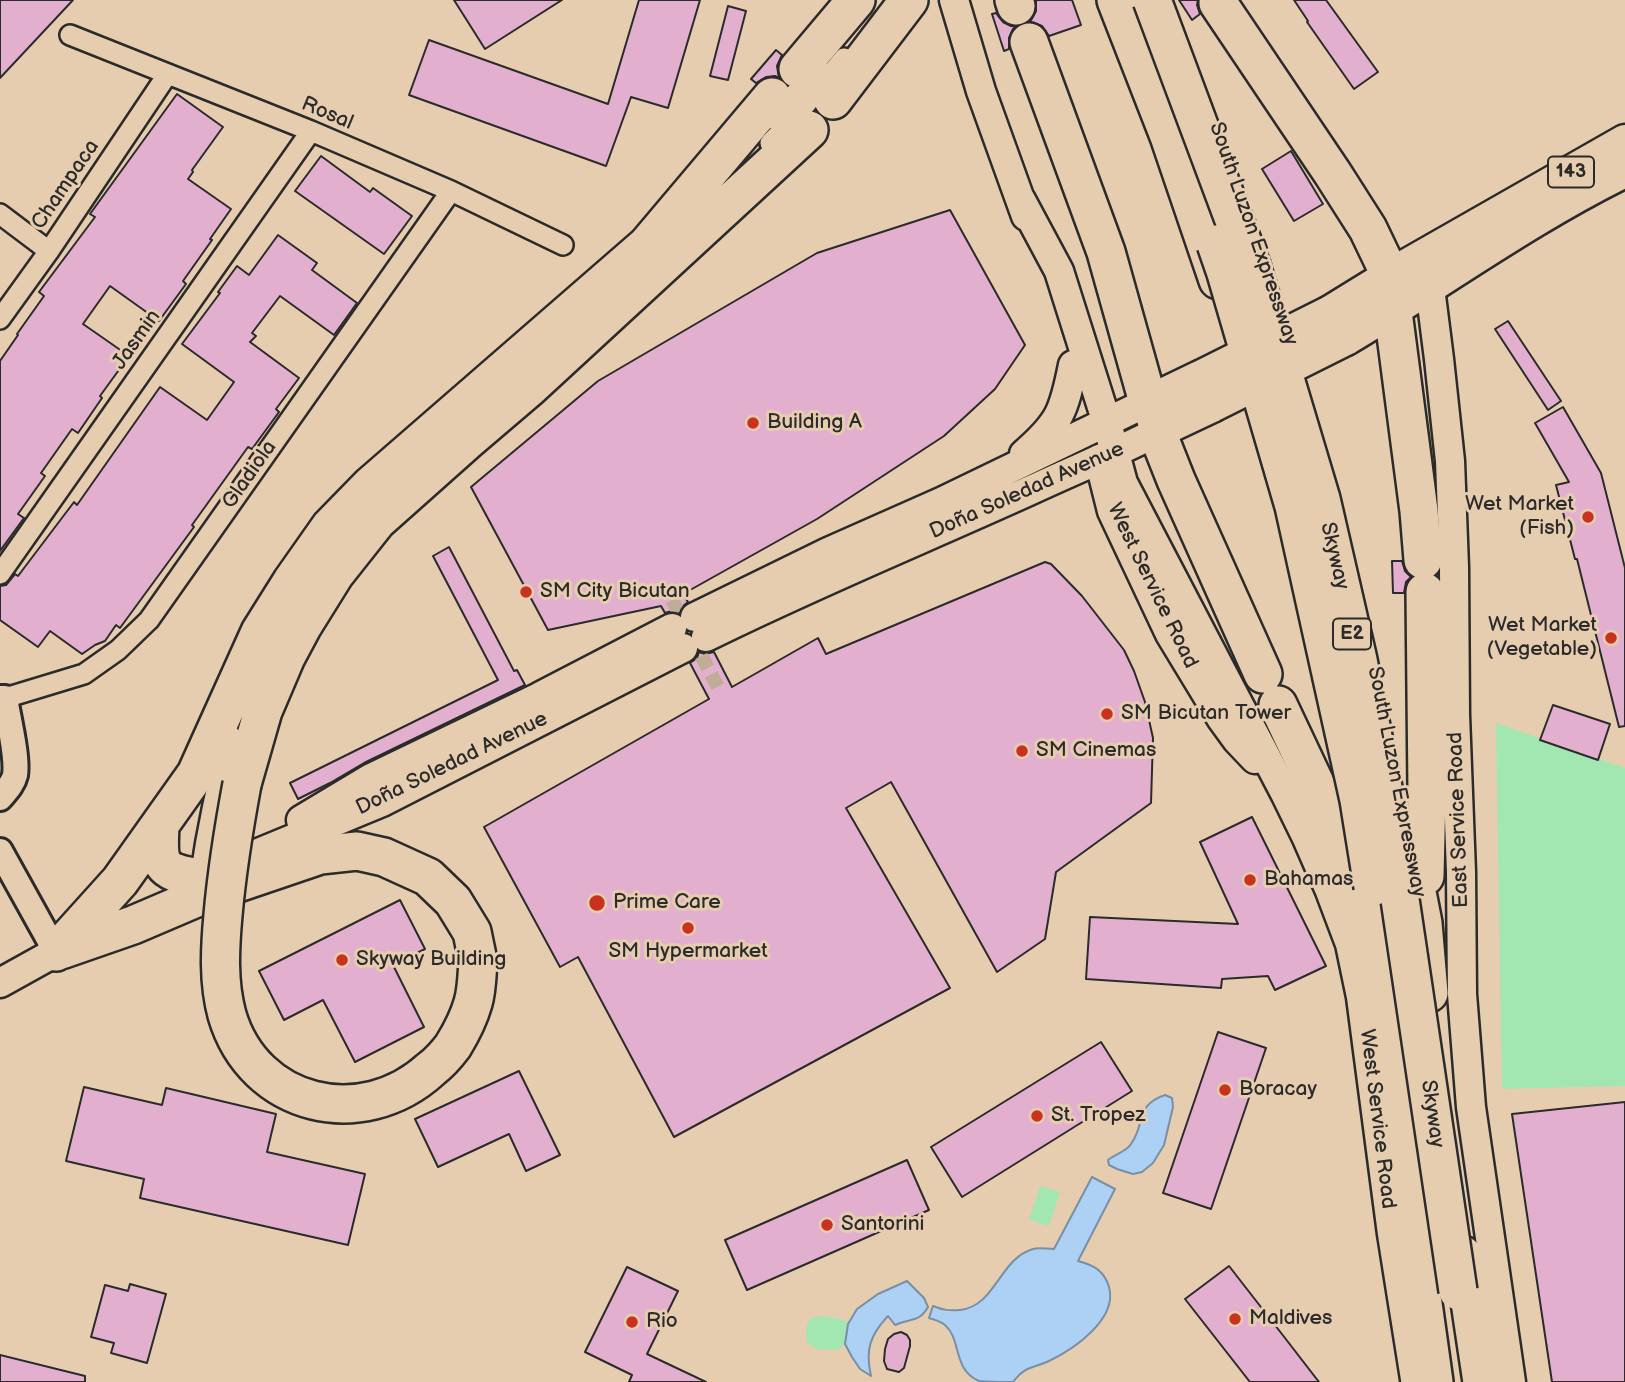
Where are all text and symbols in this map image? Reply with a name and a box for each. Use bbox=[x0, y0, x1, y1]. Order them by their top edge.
street label: Rosal bbox=[297, 92, 357, 136]
street label: South Luzon Expressway bbox=[1203, 119, 1303, 349]
street label: Champaca bbox=[27, 135, 105, 235]
road number: 143 bbox=[1548, 156, 1594, 188]
street label: Jasmin bbox=[107, 305, 167, 375]
place label: Building A bbox=[767, 410, 862, 436]
marker: Building A bbox=[745, 415, 761, 431]
street label: Gladiola bbox=[217, 436, 283, 514]
street label: Doña Soledad Avenue bbox=[926, 437, 1128, 545]
place label: Wet Market (Fish) bbox=[1465, 492, 1574, 542]
street label: West Service Road bbox=[1101, 499, 1203, 673]
marker: Wet Market (Fish) bbox=[1580, 509, 1596, 525]
street label: Skyway bbox=[1314, 520, 1354, 592]
place label: SM City Bicutan bbox=[540, 579, 690, 605]
marker: SM City Bicutan bbox=[518, 584, 534, 600]
place label: Wet Market (Vegetable) bbox=[1487, 613, 1597, 663]
road number: E2 bbox=[1333, 618, 1371, 650]
marker: Wet Market (Vegetable) bbox=[1603, 630, 1619, 646]
street label: South Luzon Expressway bbox=[1361, 665, 1431, 899]
place label: SM Bicutan Tower bbox=[1121, 701, 1291, 727]
marker: SM Bicutan Tower bbox=[1099, 706, 1115, 722]
street label: Doña Soledad Avenue bbox=[352, 707, 552, 821]
street label: East Service Road bbox=[1443, 732, 1475, 908]
place label: SM Cinemas bbox=[1036, 738, 1156, 764]
marker: SM Cinemas bbox=[1014, 743, 1030, 759]
place label: Bahamas bbox=[1264, 867, 1353, 893]
marker: Bahamas bbox=[1242, 872, 1258, 888]
place label: Prime Care bbox=[613, 890, 721, 916]
marker: Prime Care bbox=[587, 893, 607, 913]
marker: SM Hypermarket bbox=[680, 920, 696, 936]
place label: SM Hypermarket bbox=[608, 939, 768, 965]
place label: Skyway Building bbox=[356, 947, 506, 973]
marker: Skyway Building bbox=[334, 952, 350, 968]
street label: West Service Road bbox=[1353, 1028, 1401, 1210]
place label: Boracay bbox=[1239, 1077, 1317, 1103]
street label: Skyway bbox=[1415, 1078, 1449, 1150]
marker: Boracay bbox=[1217, 1082, 1233, 1098]
place label: St. Tropez bbox=[1051, 1103, 1145, 1129]
marker: St. Tropez bbox=[1029, 1108, 1045, 1124]
place label: Santorini bbox=[841, 1212, 924, 1238]
marker: Santorini bbox=[819, 1217, 835, 1233]
place label: Maldives bbox=[1249, 1306, 1332, 1332]
place label: Rio bbox=[646, 1309, 678, 1335]
marker: Maldives bbox=[1227, 1311, 1243, 1327]
marker: Rio bbox=[624, 1314, 640, 1330]

